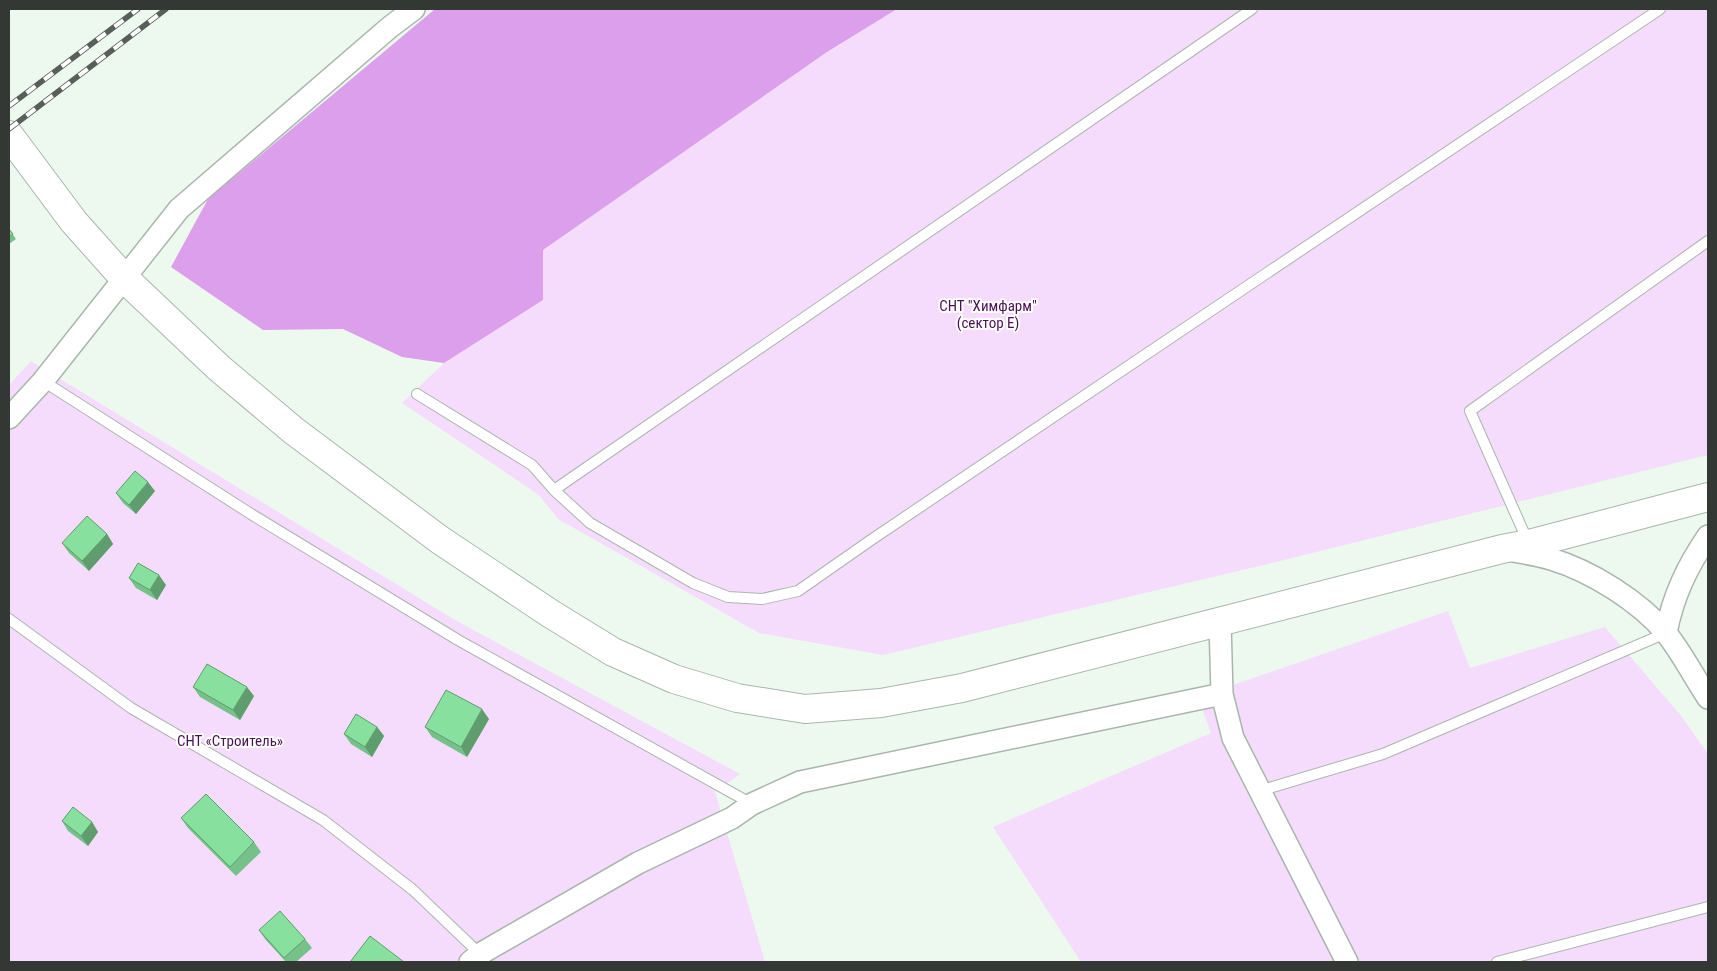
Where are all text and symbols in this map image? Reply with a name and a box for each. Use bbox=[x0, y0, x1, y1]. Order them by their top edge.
park label: СНТ "Химфарм" (сектор Е) bbox=[939, 297, 1037, 332]
park label: СНТ «Строитель» bbox=[177, 732, 283, 750]

